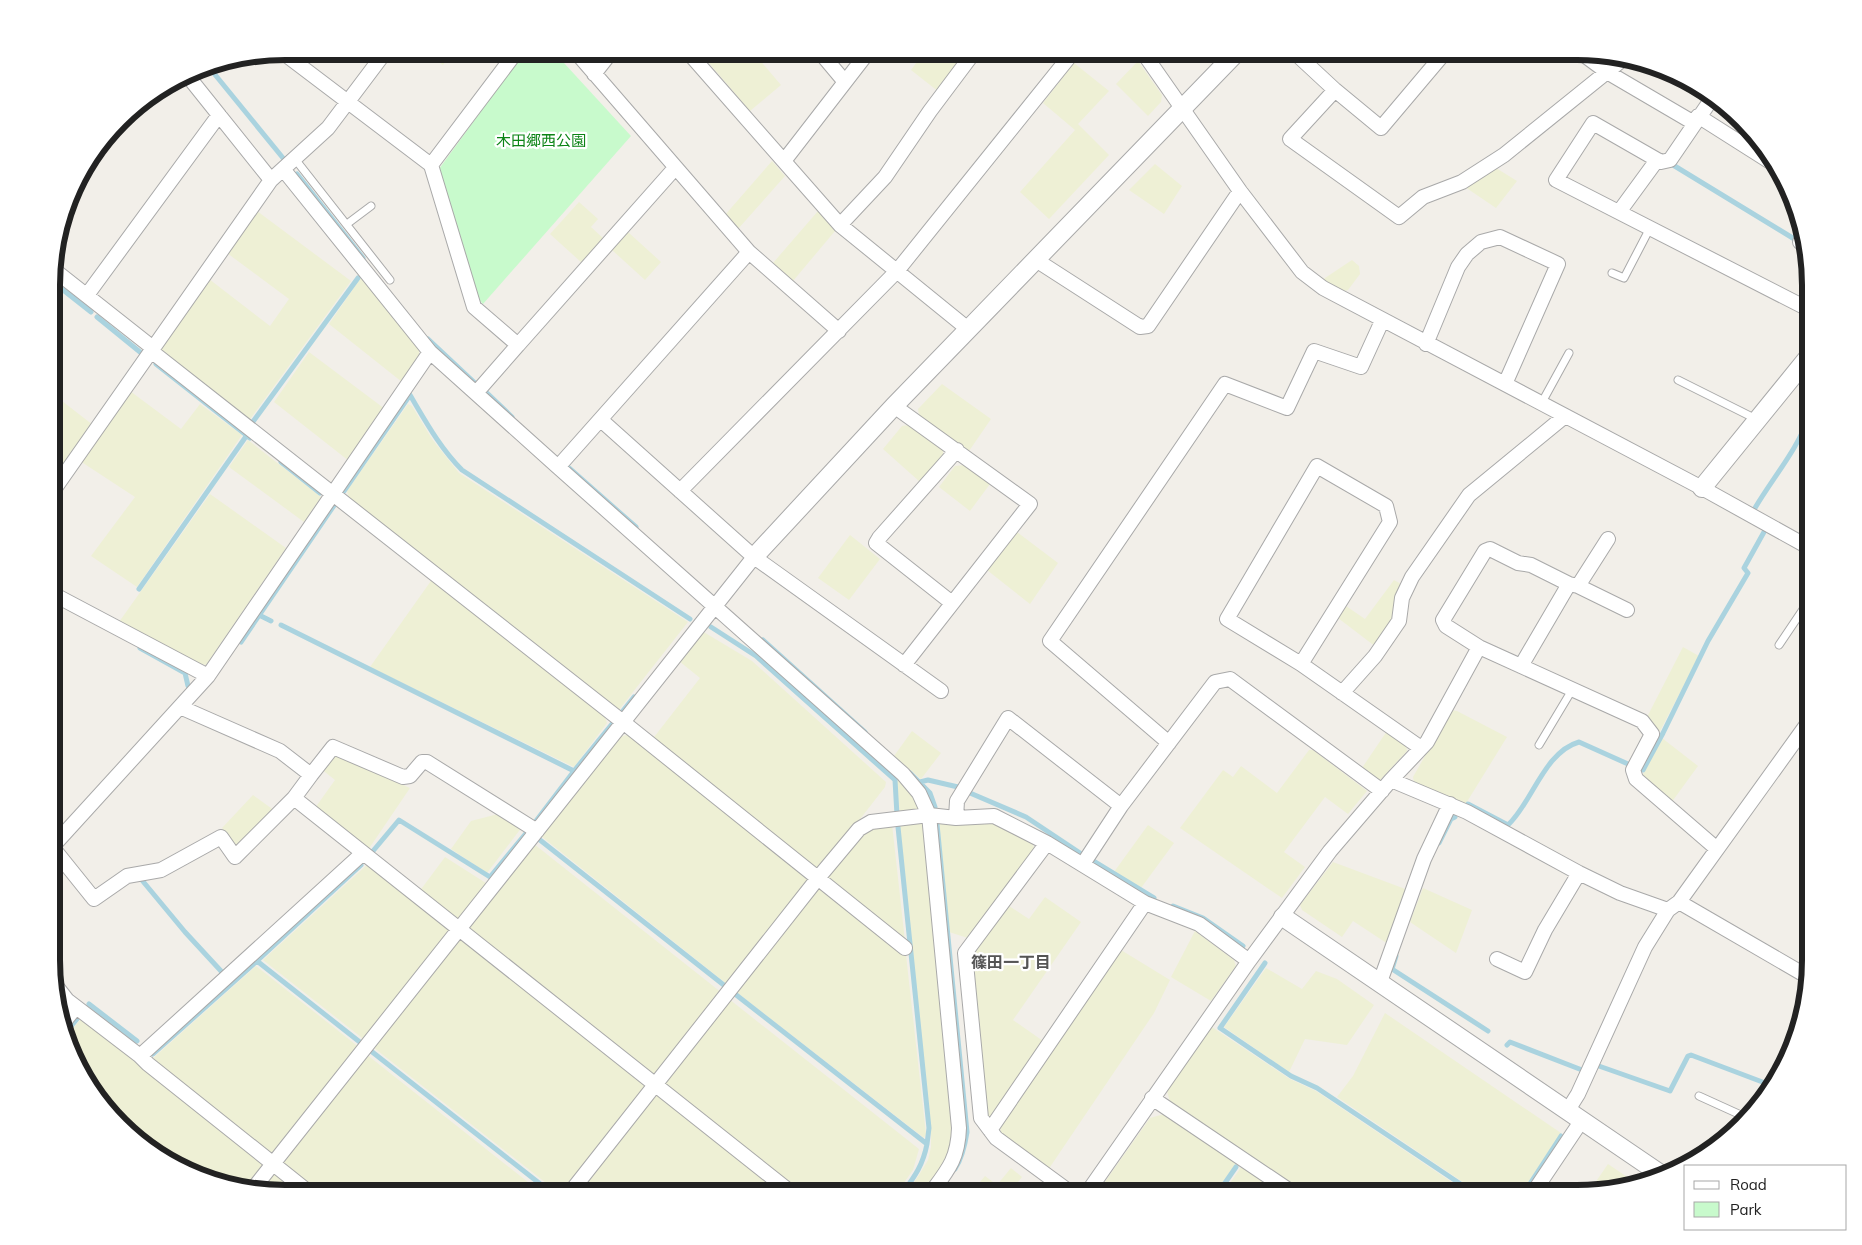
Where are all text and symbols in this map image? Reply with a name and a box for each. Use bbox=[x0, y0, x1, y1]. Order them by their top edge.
park label: 木田郷西公園 bbox=[496, 131, 586, 150]
district label: 篠田一丁目 bbox=[971, 952, 1051, 972]
legend bbox=[1684, 1165, 1847, 1230]
text: Road bbox=[1730, 1175, 1767, 1194]
text: Park bbox=[1730, 1200, 1762, 1219]

